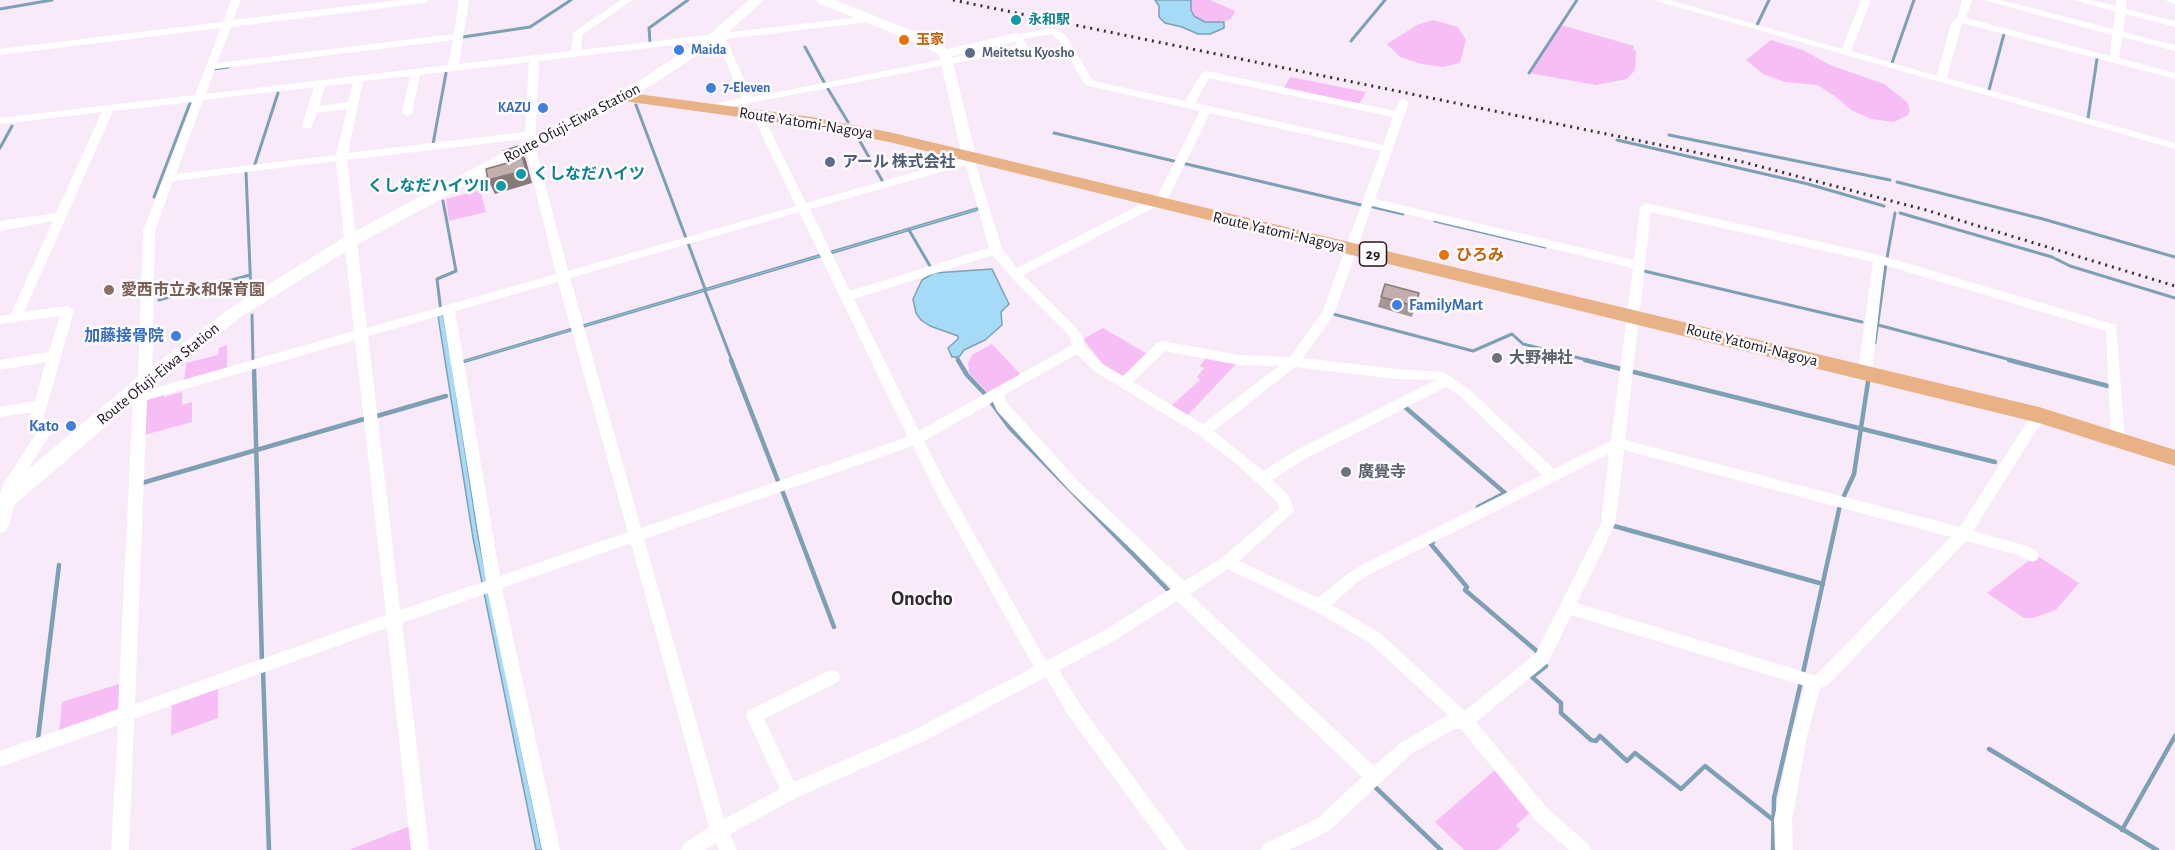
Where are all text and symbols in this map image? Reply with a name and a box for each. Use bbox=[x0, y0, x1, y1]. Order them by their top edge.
place label: 永和駅 bbox=[1028, 12, 1070, 28]
marker: 永和駅 bbox=[1009, 13, 1023, 27]
place label: 玉家 bbox=[916, 32, 944, 48]
marker: 玉家 bbox=[897, 33, 911, 47]
place label: Maida bbox=[691, 42, 727, 58]
marker: Maida bbox=[672, 43, 686, 57]
place label: Meitetsu Kyosho bbox=[982, 45, 1075, 61]
marker: Meitetsu Kyosho bbox=[963, 46, 977, 60]
street label: Route Ofuji-Eiwa Station bbox=[500, 79, 644, 167]
place label: 7-Eleven bbox=[723, 80, 771, 96]
marker: 7-Eleven bbox=[704, 81, 718, 95]
place label: KAZU bbox=[498, 100, 531, 116]
marker: KAZU bbox=[536, 101, 550, 115]
street label: Route Yatomi-Nagoya bbox=[738, 103, 874, 143]
place label: アール 株式会社 bbox=[842, 152, 955, 172]
marker: アール 株式会社 bbox=[823, 155, 837, 169]
place label: くしなだハイツ bbox=[533, 164, 645, 184]
marker: くしなだハイツ bbox=[514, 167, 528, 181]
place label: くしなだハイツII bbox=[368, 176, 489, 196]
marker: くしなだハイツII bbox=[494, 179, 508, 193]
street label: Route Yatomi-Nagoya bbox=[1211, 207, 1347, 257]
road number: 29 bbox=[1360, 242, 1386, 266]
place label: ひろみ bbox=[1456, 245, 1504, 265]
marker: ひろみ bbox=[1437, 248, 1451, 262]
place label: 愛西市立永和保育園 bbox=[121, 280, 265, 300]
marker: 愛西市立永和保育園 bbox=[102, 283, 116, 297]
place label: FamilyMart bbox=[1409, 295, 1483, 315]
marker: FamilyMart bbox=[1390, 298, 1404, 312]
street label: Route Ofuji-Eiwa Station bbox=[93, 319, 223, 429]
street label: Route Yatomi-Nagoya bbox=[1684, 319, 1820, 371]
place label: 加藤接骨院 bbox=[84, 326, 164, 346]
marker: 加藤接骨院 bbox=[169, 329, 183, 343]
place label: 大野神社 bbox=[1509, 348, 1573, 368]
marker: 大野神社 bbox=[1490, 351, 1504, 365]
place label: Kato bbox=[29, 416, 59, 436]
marker: Kato bbox=[64, 419, 78, 433]
place label: 廣覺寺 bbox=[1358, 462, 1406, 482]
marker: 廣覺寺 bbox=[1339, 465, 1353, 479]
district label: Onocho bbox=[891, 587, 953, 611]

